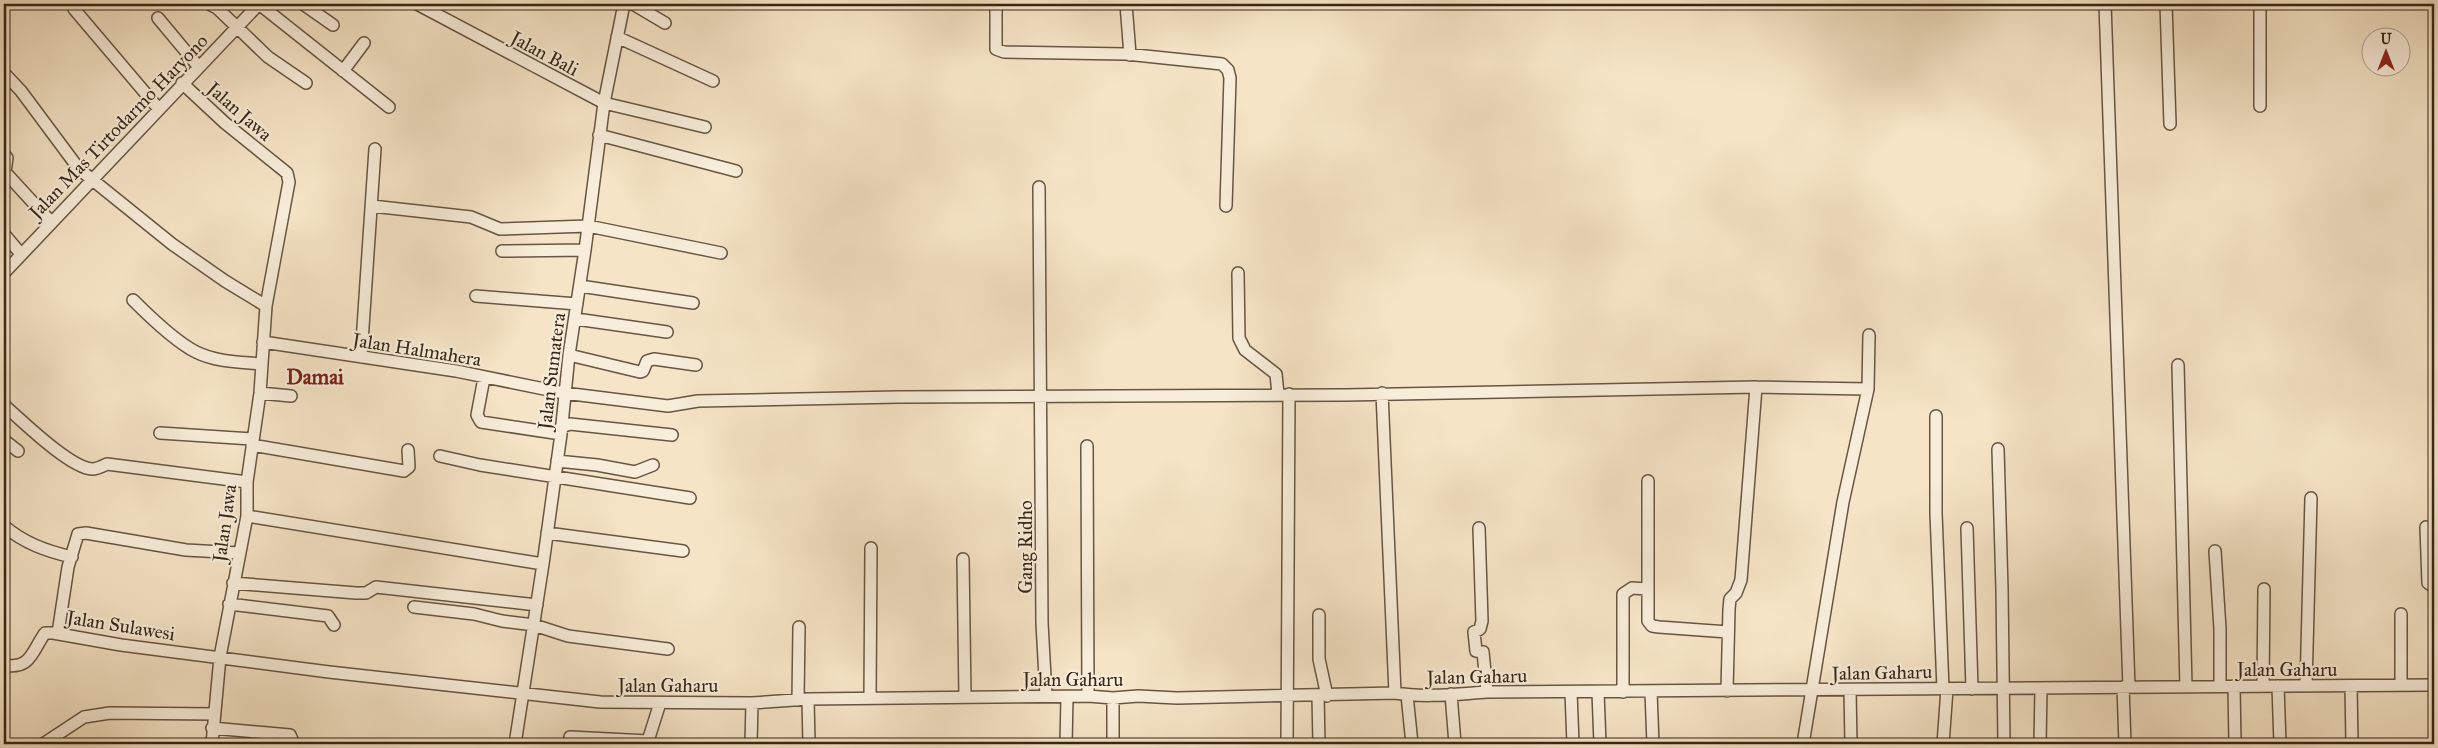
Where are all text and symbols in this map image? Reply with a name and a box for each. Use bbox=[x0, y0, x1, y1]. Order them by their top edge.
street label: Jalan Bali bbox=[505, 25, 583, 82]
north arrow bbox=[2360, 28, 2410, 78]
street label: Jalan Mas Tirtodarmo Haryono bbox=[23, 29, 214, 226]
text: U bbox=[2380, 31, 2392, 48]
street label: Jalan Jawa bbox=[200, 76, 278, 147]
street label: Jalan Sumatera bbox=[533, 310, 571, 433]
street label: Jalan Halmahera bbox=[349, 328, 484, 372]
district label: Damai bbox=[286, 364, 344, 390]
street label: Jalan Jawa bbox=[207, 482, 242, 566]
street label: Gang Ridho bbox=[1014, 500, 1038, 594]
street label: Jalan Sulawesi bbox=[63, 605, 177, 646]
street label: Jalan Gaharu bbox=[2235, 658, 2337, 682]
street label: Jalan Gaharu bbox=[1829, 660, 1933, 686]
street label: Jalan Gaharu bbox=[1424, 664, 1528, 690]
street label: Jalan Gaharu bbox=[1021, 668, 1123, 692]
street label: Jalan Gaharu bbox=[616, 674, 718, 698]

